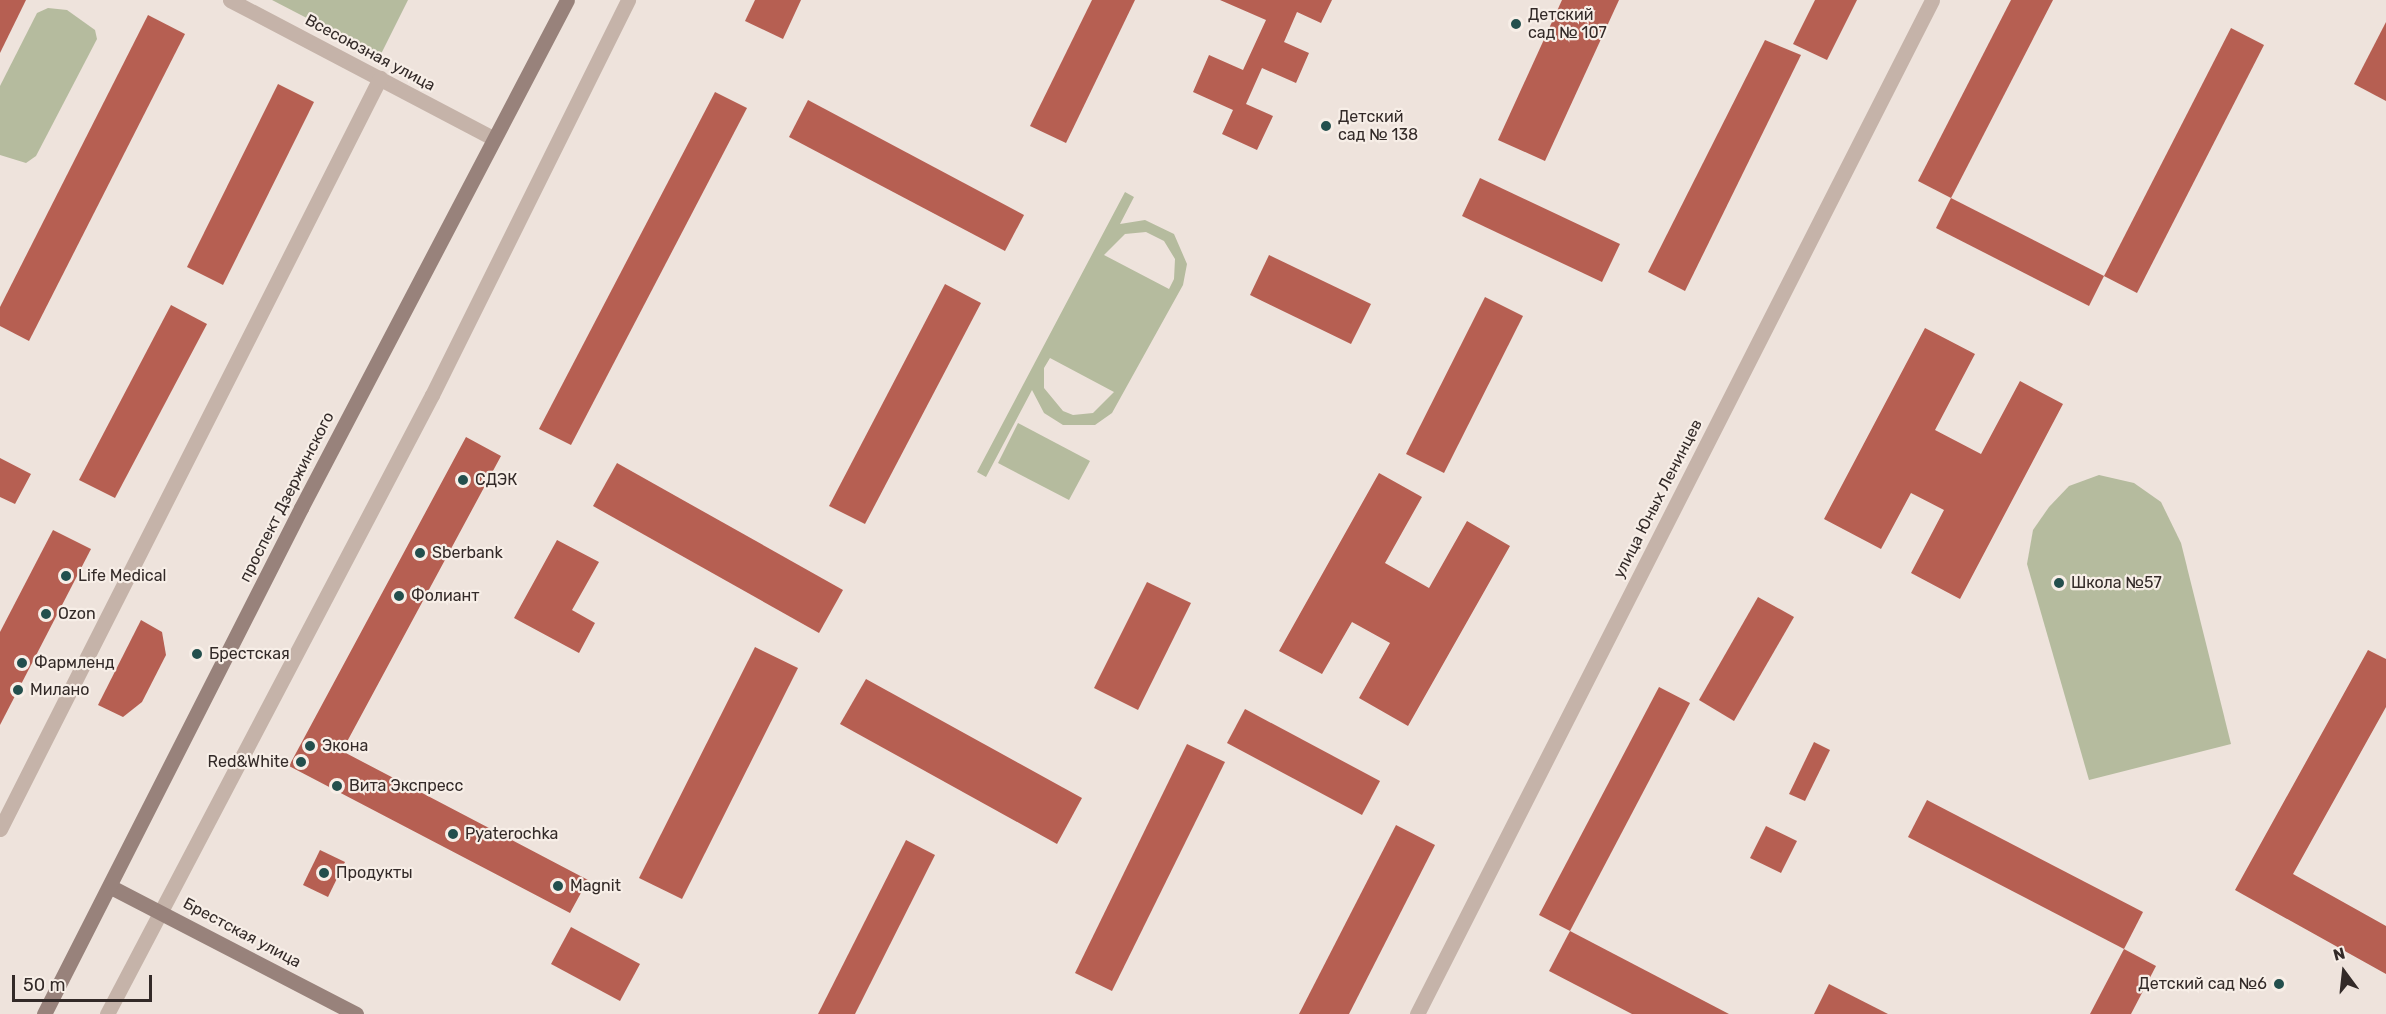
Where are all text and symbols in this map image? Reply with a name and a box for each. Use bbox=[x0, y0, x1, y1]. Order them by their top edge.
place label: Детский сад № 107 bbox=[1528, 5, 1607, 43]
street label: Всесоюзная улица bbox=[302, 11, 438, 95]
marker: Детский сад № 107 bbox=[1509, 17, 1523, 31]
place label: Детский сад № 138 bbox=[1338, 107, 1418, 145]
marker: Детский сад № 138 bbox=[1319, 119, 1333, 133]
street label: проспект Дзержинского bbox=[236, 409, 338, 585]
street label: улица Юных Ленинцев bbox=[1609, 416, 1707, 582]
place label: СДЭК bbox=[475, 470, 517, 490]
marker: СДЭК bbox=[456, 473, 470, 487]
place label: Sberbank bbox=[432, 543, 503, 563]
marker: Sberbank bbox=[413, 546, 427, 560]
place label: Life Medical bbox=[78, 566, 166, 586]
marker: Life Medical bbox=[59, 569, 73, 583]
place label: Школа №57 bbox=[2071, 573, 2162, 593]
marker: Школа №57 bbox=[2052, 576, 2066, 590]
place label: Фолиант bbox=[411, 586, 480, 606]
marker: Фолиант bbox=[392, 589, 406, 603]
place label: Ozon bbox=[58, 604, 96, 624]
marker: Ozon bbox=[39, 607, 53, 621]
place label: Брестская bbox=[209, 644, 290, 664]
marker: Брестская bbox=[190, 647, 204, 661]
place label: Фармленд bbox=[34, 653, 115, 673]
marker: Фармленд bbox=[15, 656, 29, 670]
place label: Милано bbox=[30, 680, 89, 700]
marker: Милано bbox=[11, 683, 25, 697]
place label: Экона bbox=[322, 736, 368, 756]
marker: Экона bbox=[303, 739, 317, 753]
place label: Red&White bbox=[208, 752, 289, 772]
marker: Red&White bbox=[294, 755, 308, 769]
place label: Вита Экспресс bbox=[349, 776, 463, 796]
marker: Вита Экспресс bbox=[330, 779, 344, 793]
place label: Pyaterochka bbox=[465, 824, 558, 844]
marker: Pyaterochka bbox=[446, 827, 460, 841]
place label: Продукты bbox=[336, 863, 413, 883]
marker: Продукты bbox=[317, 866, 331, 880]
place label: Magnit bbox=[570, 876, 621, 896]
marker: Magnit bbox=[551, 879, 565, 893]
street label: Брестская улица bbox=[180, 894, 304, 972]
north arrow bbox=[2314, 942, 2374, 1002]
text: N bbox=[2331, 943, 2347, 965]
scale bar bbox=[15, 963, 154, 1001]
text: 50 m bbox=[23, 974, 66, 996]
place label: Детский сад №6 bbox=[2138, 974, 2267, 994]
marker: Детский сад №6 bbox=[2272, 977, 2286, 991]

